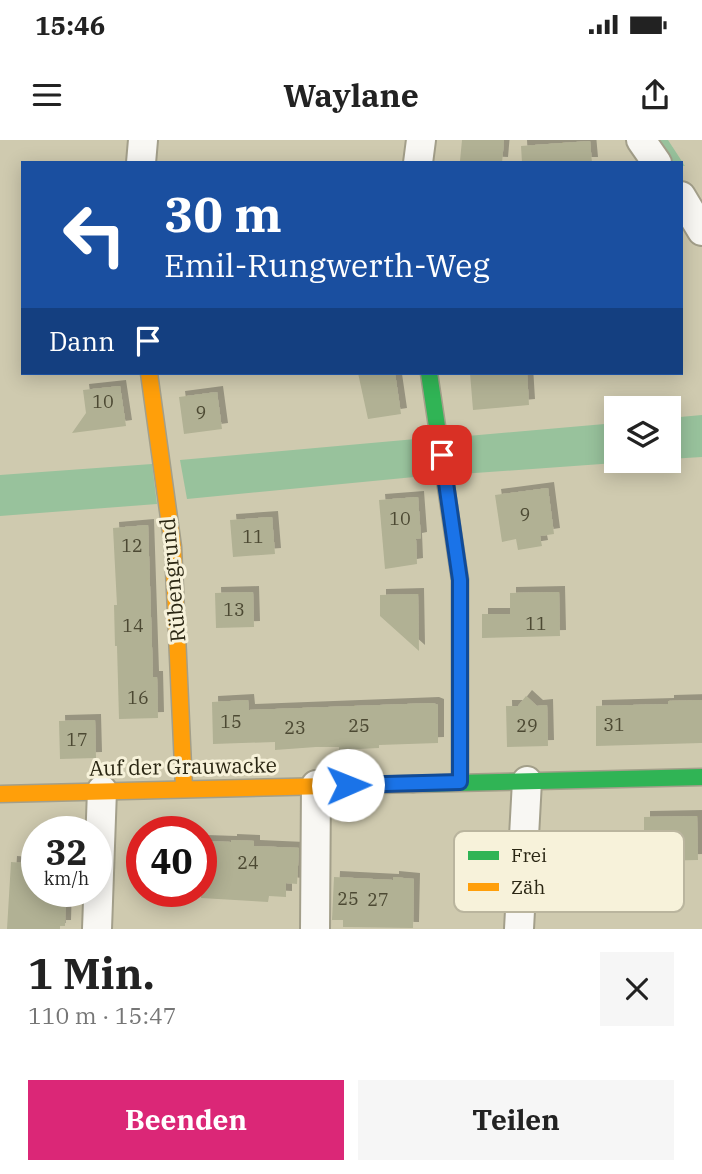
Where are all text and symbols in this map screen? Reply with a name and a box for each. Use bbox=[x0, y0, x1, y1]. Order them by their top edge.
text: 15:46 bbox=[35, 8, 105, 42]
text: Waylane bbox=[283, 74, 419, 116]
icon: menu bbox=[28, 76, 66, 114]
icon: share bbox=[636, 76, 674, 114]
text: 30 m bbox=[164, 182, 282, 245]
icon: left bbox=[49, 189, 140, 280]
text: Emil-Rungwerth-Weg bbox=[164, 244, 490, 286]
icon: arrive bbox=[129, 322, 167, 360]
text: Dann bbox=[49, 324, 115, 358]
house number: 10 bbox=[92, 390, 114, 413]
map controls bbox=[604, 396, 681, 473]
button: layers bbox=[604, 396, 681, 473]
house number: 9 bbox=[196, 401, 206, 424]
pin bbox=[412, 425, 472, 485]
icon: arrive bbox=[423, 436, 461, 474]
house number: 9 bbox=[520, 503, 530, 526]
house number: 10 bbox=[389, 507, 411, 530]
street label: Rübengrund bbox=[153, 516, 191, 643]
house number: 11 bbox=[242, 525, 264, 548]
house number: 12 bbox=[121, 534, 143, 557]
house number: 13 bbox=[223, 598, 245, 621]
house number: 11 bbox=[525, 612, 547, 635]
house number: 14 bbox=[122, 614, 144, 637]
house number: 16 bbox=[127, 686, 149, 709]
house number: 15 bbox=[220, 710, 242, 733]
house number: 31 bbox=[603, 713, 625, 736]
house number: 25 bbox=[348, 714, 370, 737]
house number: 29 bbox=[516, 714, 538, 737]
house number: 23 bbox=[284, 716, 306, 739]
house number: 17 bbox=[66, 728, 88, 751]
position arrow bbox=[311, 748, 385, 822]
street label: Auf der Grauwacke bbox=[89, 750, 277, 782]
speed limit sign: 40 bbox=[126, 816, 217, 907]
text: 32 bbox=[45, 829, 88, 875]
legend bbox=[454, 831, 684, 912]
text: Frei bbox=[511, 843, 547, 867]
house number: 24 bbox=[237, 851, 259, 874]
text: km/h bbox=[44, 867, 89, 890]
text: Zäh bbox=[511, 875, 545, 899]
house number: 25 bbox=[337, 887, 359, 910]
house number: 27 bbox=[367, 888, 389, 911]
text: 1 Min. bbox=[28, 946, 155, 1001]
button: close bbox=[600, 952, 674, 1026]
text: 110 m · 15:47 bbox=[28, 1000, 177, 1030]
button: Beenden bbox=[28, 1080, 344, 1160]
button: Teilen bbox=[358, 1080, 674, 1160]

